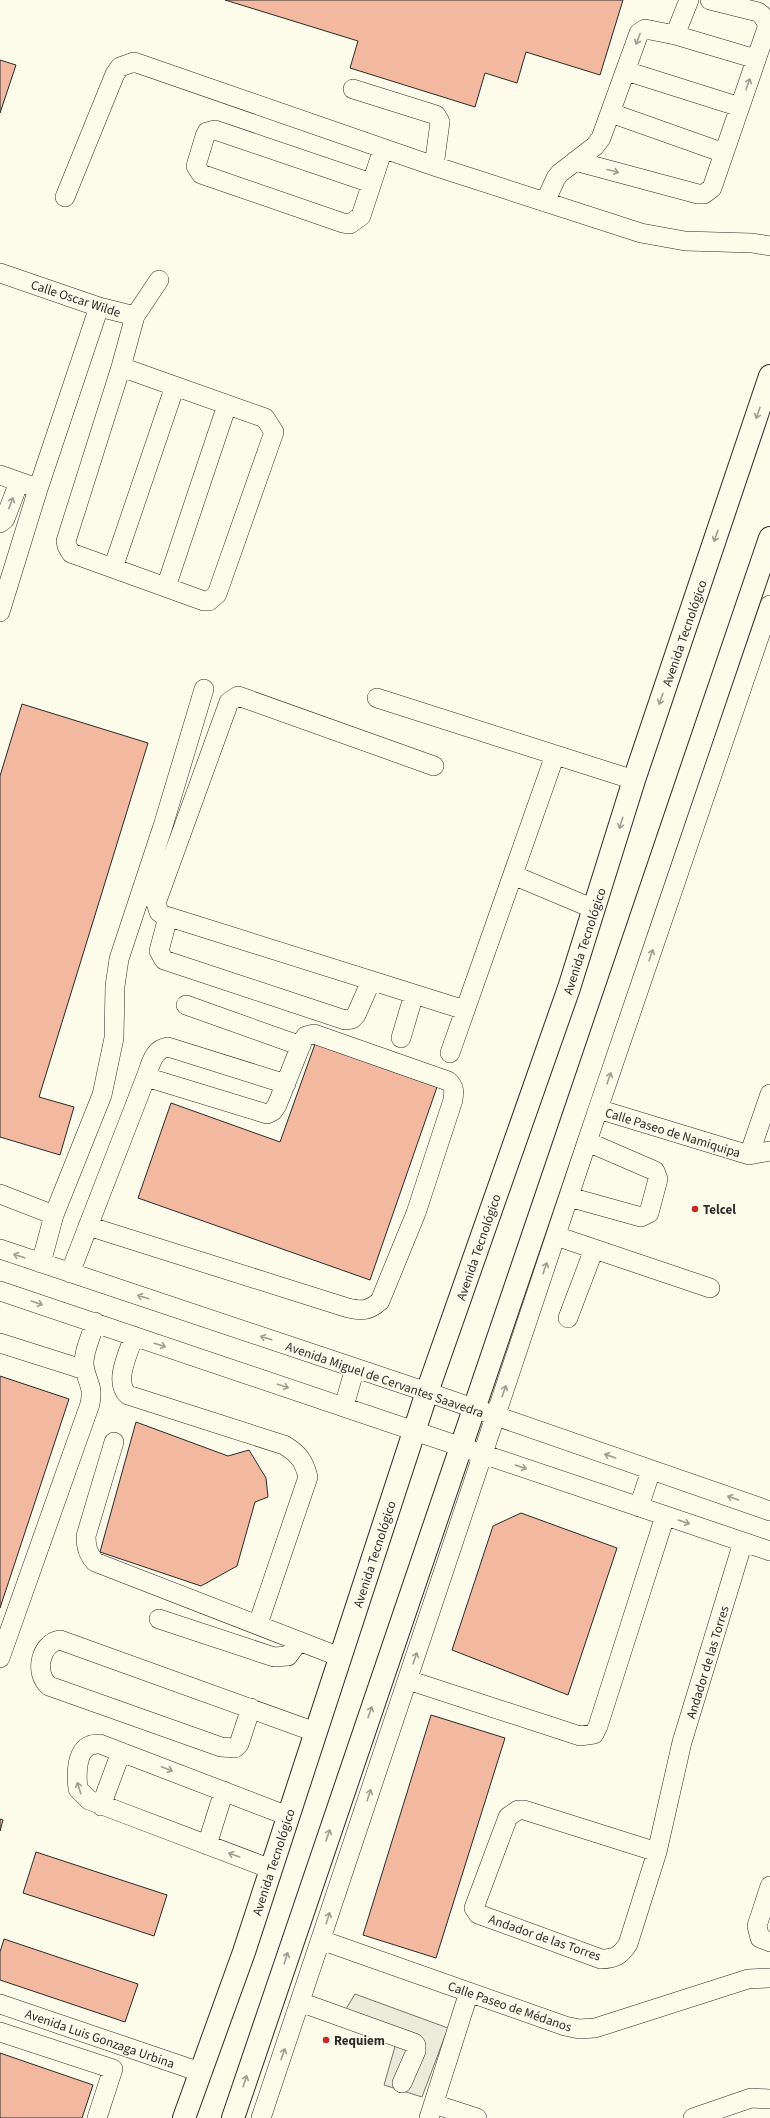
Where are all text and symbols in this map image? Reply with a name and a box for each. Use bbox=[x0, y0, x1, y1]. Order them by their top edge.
one-way arrow bbox=[633, 32, 641, 44]
one-way arrow bbox=[745, 77, 752, 90]
one-way arrow bbox=[606, 168, 619, 175]
street label: Calle Oscar Wilde bbox=[28, 276, 123, 322]
one-way arrow bbox=[753, 407, 761, 419]
one-way arrow bbox=[7, 498, 15, 510]
one-way arrow bbox=[712, 530, 719, 543]
street label: Avenida Tecnológico bbox=[658, 578, 712, 689]
one-way arrow bbox=[657, 693, 665, 705]
one-way arrow bbox=[617, 816, 624, 829]
street label: Avenida Tecnológico bbox=[559, 885, 611, 997]
one-way arrow bbox=[648, 949, 655, 962]
one-way arrow bbox=[606, 1072, 613, 1085]
street label: Calle Paseo de Namiquipa bbox=[603, 1104, 743, 1162]
street label: Avenida Tecnológico bbox=[452, 1192, 506, 1303]
place label: Telcel bbox=[703, 1201, 736, 1219]
marker: Telcel bbox=[690, 1204, 700, 1214]
one-way arrow bbox=[14, 1251, 26, 1259]
one-way arrow bbox=[542, 1262, 550, 1274]
one-way arrow bbox=[136, 1293, 149, 1300]
one-way arrow bbox=[30, 1300, 43, 1307]
one-way arrow bbox=[260, 1334, 273, 1341]
street label: Avenida Miguel de Cervantes Saavedra bbox=[283, 1338, 486, 1422]
one-way arrow bbox=[154, 1341, 166, 1349]
one-way arrow bbox=[277, 1383, 290, 1390]
one-way arrow bbox=[501, 1385, 508, 1398]
one-way arrow bbox=[604, 1452, 617, 1459]
one-way arrow bbox=[514, 1464, 527, 1471]
one-way arrow bbox=[728, 1494, 740, 1502]
street label: Avenida Tecnológico bbox=[349, 1498, 401, 1610]
one-way arrow bbox=[677, 1519, 690, 1526]
street label: Andador de las Torres bbox=[682, 1603, 734, 1721]
one-way arrow bbox=[412, 1652, 419, 1665]
one-way arrow bbox=[367, 1705, 374, 1718]
one-way arrow bbox=[161, 1766, 173, 1774]
one-way arrow bbox=[75, 1781, 82, 1794]
one-way arrow bbox=[366, 1789, 374, 1801]
street label: Avenida Tecnológico bbox=[248, 1806, 300, 1918]
one-way arrow bbox=[325, 1828, 332, 1841]
one-way arrow bbox=[228, 1851, 240, 1859]
street label: Andador de las Torres bbox=[486, 1910, 604, 1966]
one-way arrow bbox=[325, 1912, 333, 1924]
one-way arrow bbox=[283, 1951, 290, 1964]
street label: Calle Paseo de Médanos bbox=[445, 1977, 575, 2037]
street label: Avenida Luis Gonzaga Urbina bbox=[23, 2005, 177, 2073]
place label: Requiem bbox=[334, 2032, 385, 2050]
marker: Requiem bbox=[321, 2035, 331, 2045]
one-way arrow bbox=[279, 2049, 287, 2061]
one-way arrow bbox=[242, 2075, 249, 2088]

